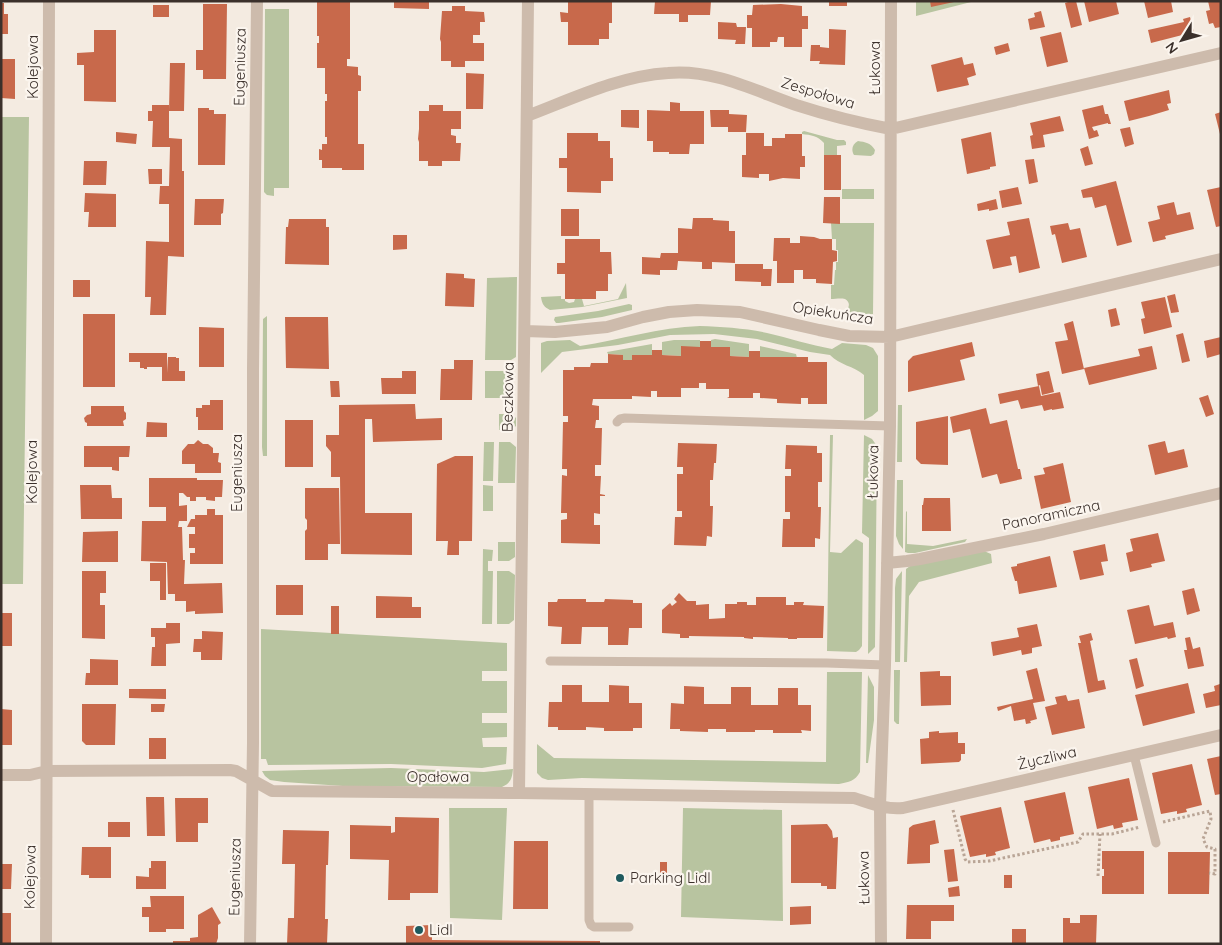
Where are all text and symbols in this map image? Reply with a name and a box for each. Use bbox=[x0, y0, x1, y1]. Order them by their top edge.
north arrow bbox=[1157, 15, 1207, 65]
street label: Eugeniusza bbox=[229, 28, 250, 106]
street label: Kolejowa bbox=[23, 35, 42, 99]
text: N bbox=[1161, 38, 1182, 57]
street label: Łukowa bbox=[865, 41, 884, 95]
street label: Zespołowa bbox=[779, 72, 857, 113]
street label: Opiekuńcza bbox=[791, 297, 875, 328]
street label: Beczkowa bbox=[497, 362, 518, 432]
street label: Eugeniusza bbox=[227, 434, 246, 512]
street label: Kolejowa bbox=[22, 440, 41, 504]
street label: Łukowa bbox=[863, 445, 882, 499]
street label: Panoramiczna bbox=[1000, 495, 1102, 534]
street label: Życzliwa bbox=[1015, 741, 1078, 774]
street label: Opałowa bbox=[407, 767, 469, 786]
street label: Eugeniusza bbox=[224, 838, 245, 916]
street label: Kolejowa bbox=[19, 845, 40, 909]
street label: Łukowa bbox=[854, 851, 873, 905]
place label: Parking Lidl bbox=[630, 868, 711, 887]
marker: Parking Lidl bbox=[614, 872, 626, 884]
place label: Lidl bbox=[429, 920, 453, 939]
marker: Lidl bbox=[413, 924, 425, 936]

